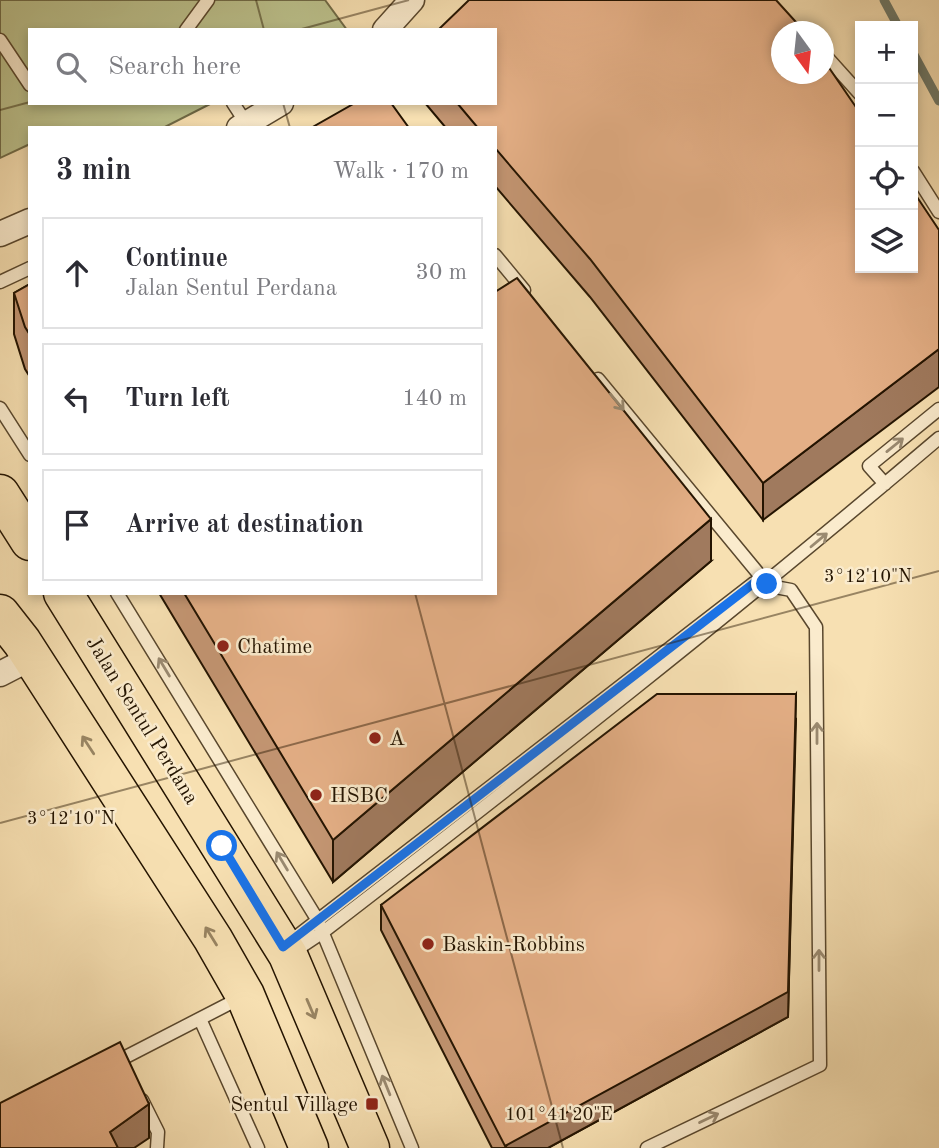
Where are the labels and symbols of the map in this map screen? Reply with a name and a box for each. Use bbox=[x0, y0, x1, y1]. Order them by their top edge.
north arrow bbox=[771, 21, 834, 84]
one-way arrow bbox=[608, 393, 624, 411]
one-way arrow bbox=[885, 437, 903, 453]
one-way arrow bbox=[810, 532, 828, 548]
route end bbox=[751, 568, 782, 599]
text: 3°12'10"N bbox=[824, 568, 912, 586]
street label: Jalan Sentul Perdana bbox=[82, 633, 202, 808]
place label: Chatime bbox=[237, 637, 312, 658]
marker: Chatime bbox=[215, 638, 231, 654]
one-way arrow bbox=[156, 657, 170, 677]
one-way arrow bbox=[810, 722, 824, 745]
place label: A bbox=[389, 729, 405, 750]
marker: A bbox=[367, 730, 383, 746]
one-way arrow bbox=[80, 736, 95, 755]
place label: HSBC bbox=[330, 786, 388, 807]
marker: HSBC bbox=[308, 787, 324, 803]
text: 3°12'10"N bbox=[27, 810, 115, 828]
route start bbox=[206, 830, 237, 861]
one-way arrow bbox=[274, 852, 288, 872]
one-way arrow bbox=[203, 927, 217, 947]
place label: Baskin-Robbins bbox=[442, 935, 585, 956]
marker: Baskin-Robbins bbox=[420, 936, 436, 952]
one-way arrow bbox=[812, 949, 826, 972]
one-way arrow bbox=[305, 998, 318, 1020]
one-way arrow bbox=[379, 1075, 392, 1096]
place label: Sentul Village bbox=[230, 1095, 358, 1116]
marker: Sentul Village bbox=[364, 1096, 380, 1112]
text: 101°41'20"E bbox=[505, 1106, 613, 1124]
one-way arrow bbox=[698, 1111, 719, 1125]

